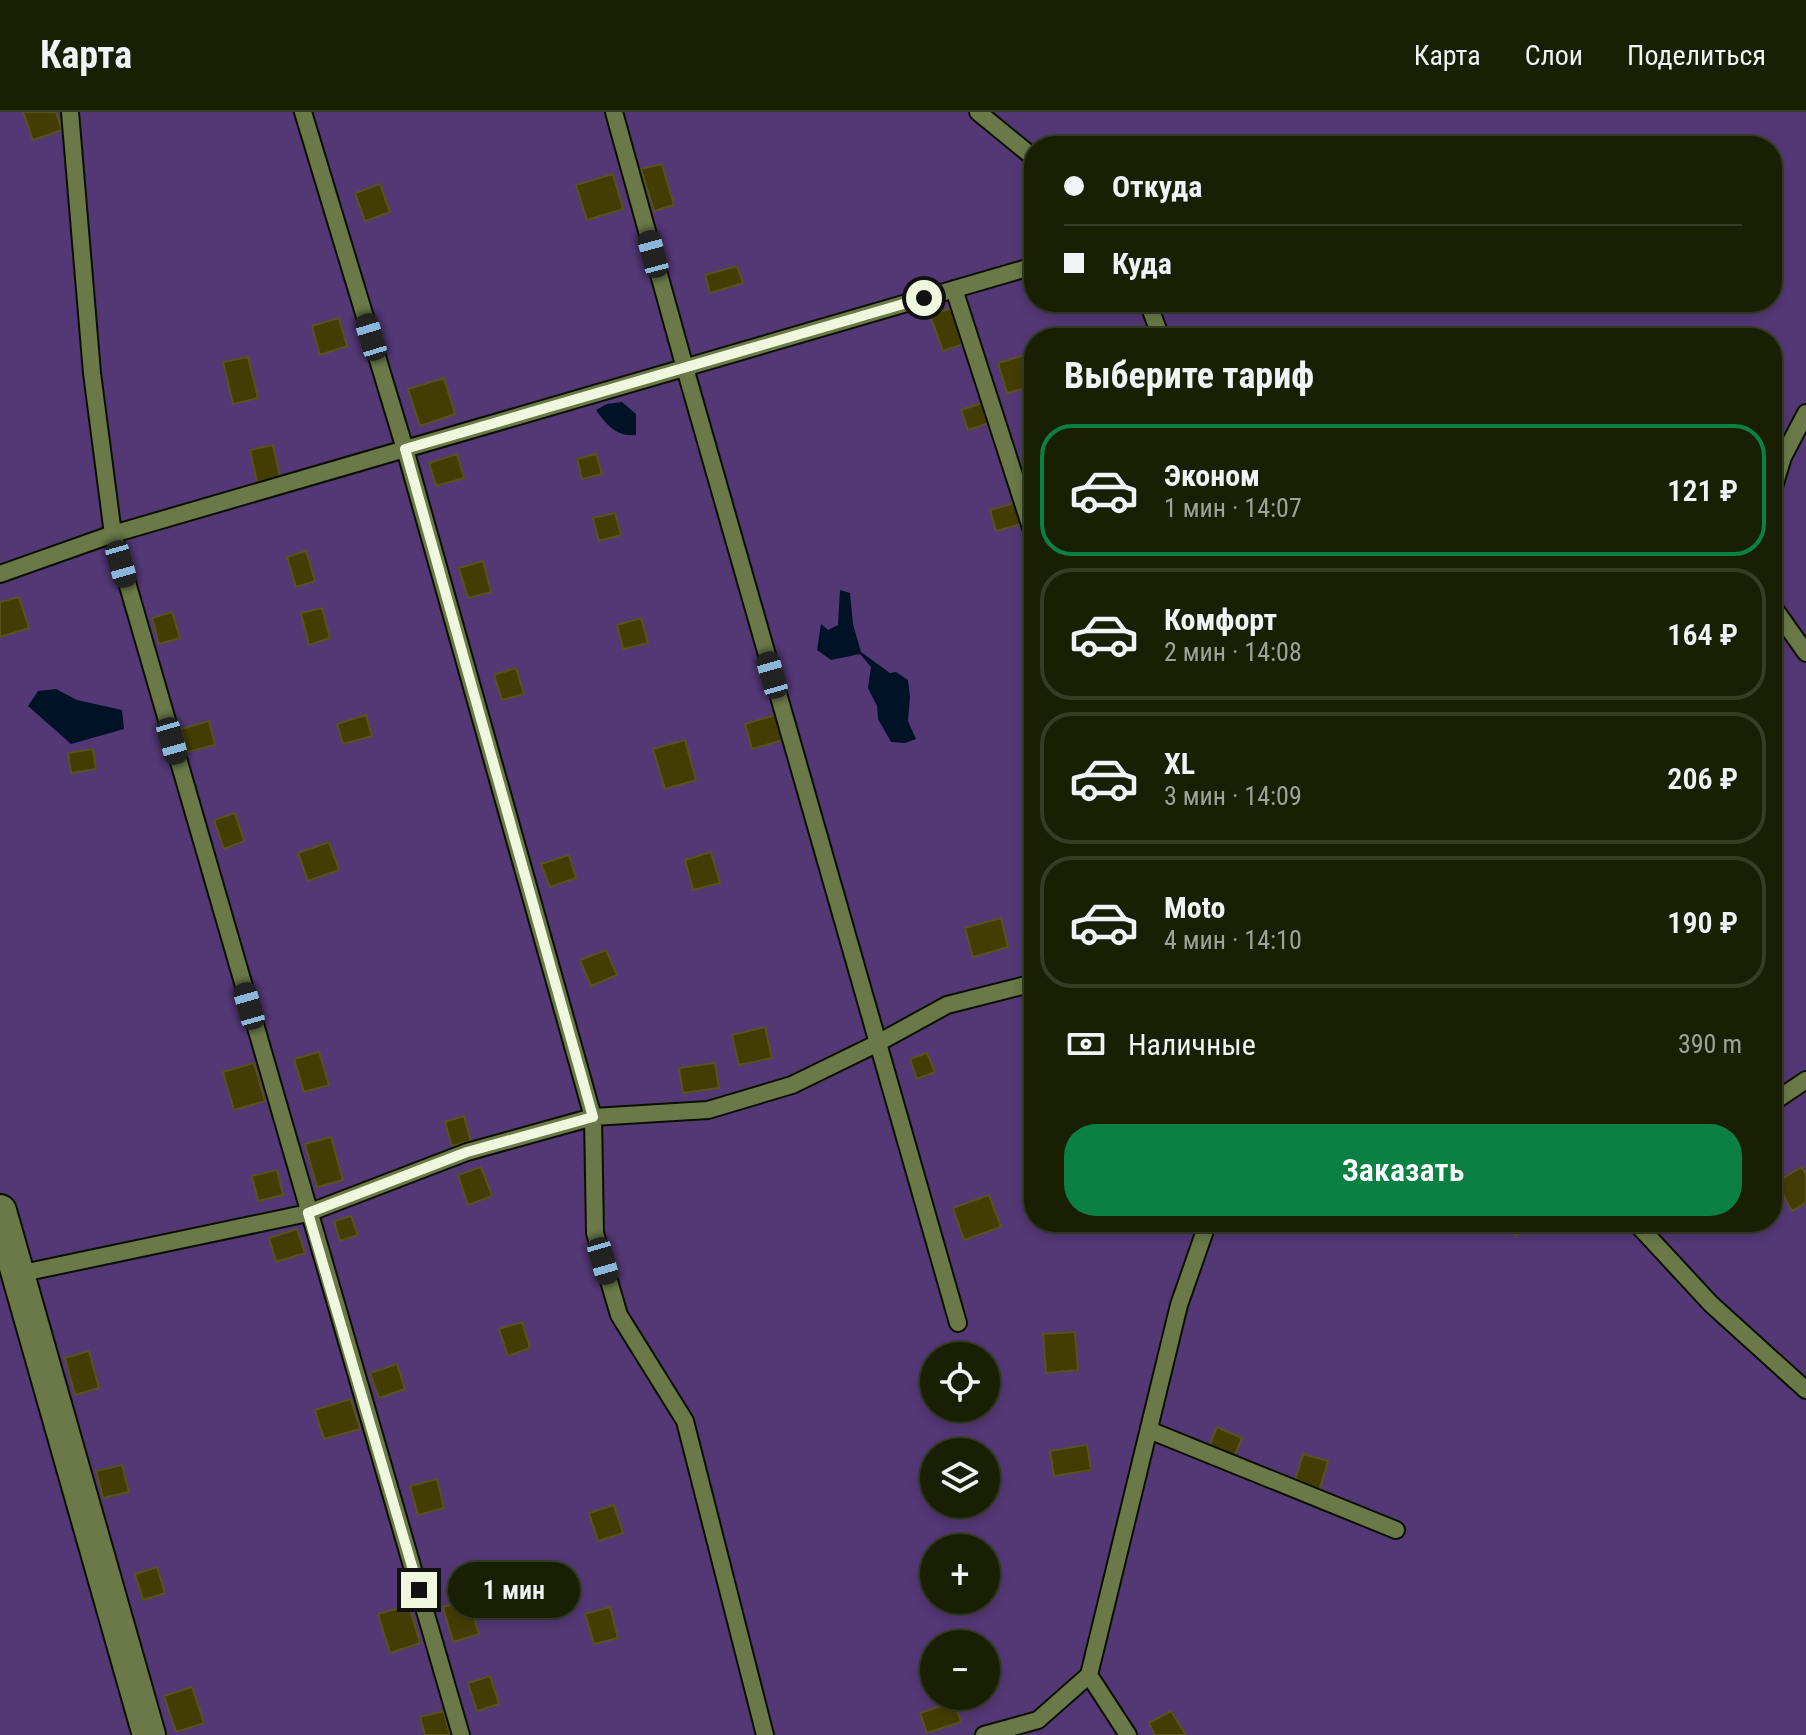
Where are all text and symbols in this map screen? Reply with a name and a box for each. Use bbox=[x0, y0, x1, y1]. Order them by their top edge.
text: Карта bbox=[40, 33, 132, 77]
text: Карта bbox=[1414, 39, 1481, 72]
text: Слои bbox=[1525, 39, 1583, 72]
text: Поделиться bbox=[1627, 39, 1766, 72]
text: Откуда bbox=[1112, 169, 1202, 204]
car bbox=[635, 228, 671, 280]
text: Куда bbox=[1112, 246, 1172, 281]
route start bbox=[906, 280, 942, 316]
car bbox=[353, 311, 389, 363]
text: Выберите тариф bbox=[1064, 355, 1314, 397]
icon: car bbox=[1068, 454, 1140, 526]
text: Эконом bbox=[1164, 458, 1260, 493]
text: 121 ₽ bbox=[1667, 473, 1738, 508]
text: 1 мин · 14:07 bbox=[1164, 493, 1302, 523]
car bbox=[103, 538, 139, 590]
icon: car bbox=[1068, 598, 1140, 670]
text: Комфорт bbox=[1164, 602, 1277, 637]
text: 164 ₽ bbox=[1667, 617, 1738, 652]
text: 2 мин · 14:08 bbox=[1164, 637, 1302, 667]
car bbox=[754, 649, 790, 701]
car bbox=[154, 715, 190, 767]
icon: car bbox=[1068, 742, 1140, 814]
text: XL bbox=[1164, 746, 1195, 781]
text: 206 ₽ bbox=[1667, 761, 1738, 796]
text: 3 мин · 14:09 bbox=[1164, 781, 1302, 811]
icon: car bbox=[1068, 886, 1140, 958]
text: Moto bbox=[1164, 890, 1225, 925]
text: 190 ₽ bbox=[1667, 905, 1738, 940]
text: 4 мин · 14:10 bbox=[1164, 925, 1302, 955]
car bbox=[231, 980, 267, 1032]
icon: cash bbox=[1064, 1022, 1108, 1066]
text: Наличные bbox=[1128, 1027, 1256, 1062]
text: 390 m bbox=[1678, 1029, 1742, 1059]
button: Заказать bbox=[1064, 1124, 1742, 1216]
car bbox=[585, 1235, 621, 1287]
map controls bbox=[920, 1342, 1000, 1710]
button: locate bbox=[920, 1342, 1000, 1422]
button: layers bbox=[920, 1438, 1000, 1518]
button: + bbox=[920, 1534, 1000, 1614]
callout: 1 мин bbox=[447, 1562, 579, 1618]
route end bbox=[401, 1572, 437, 1608]
text: 1 мин bbox=[483, 1575, 545, 1605]
button: − bbox=[920, 1630, 1000, 1710]

